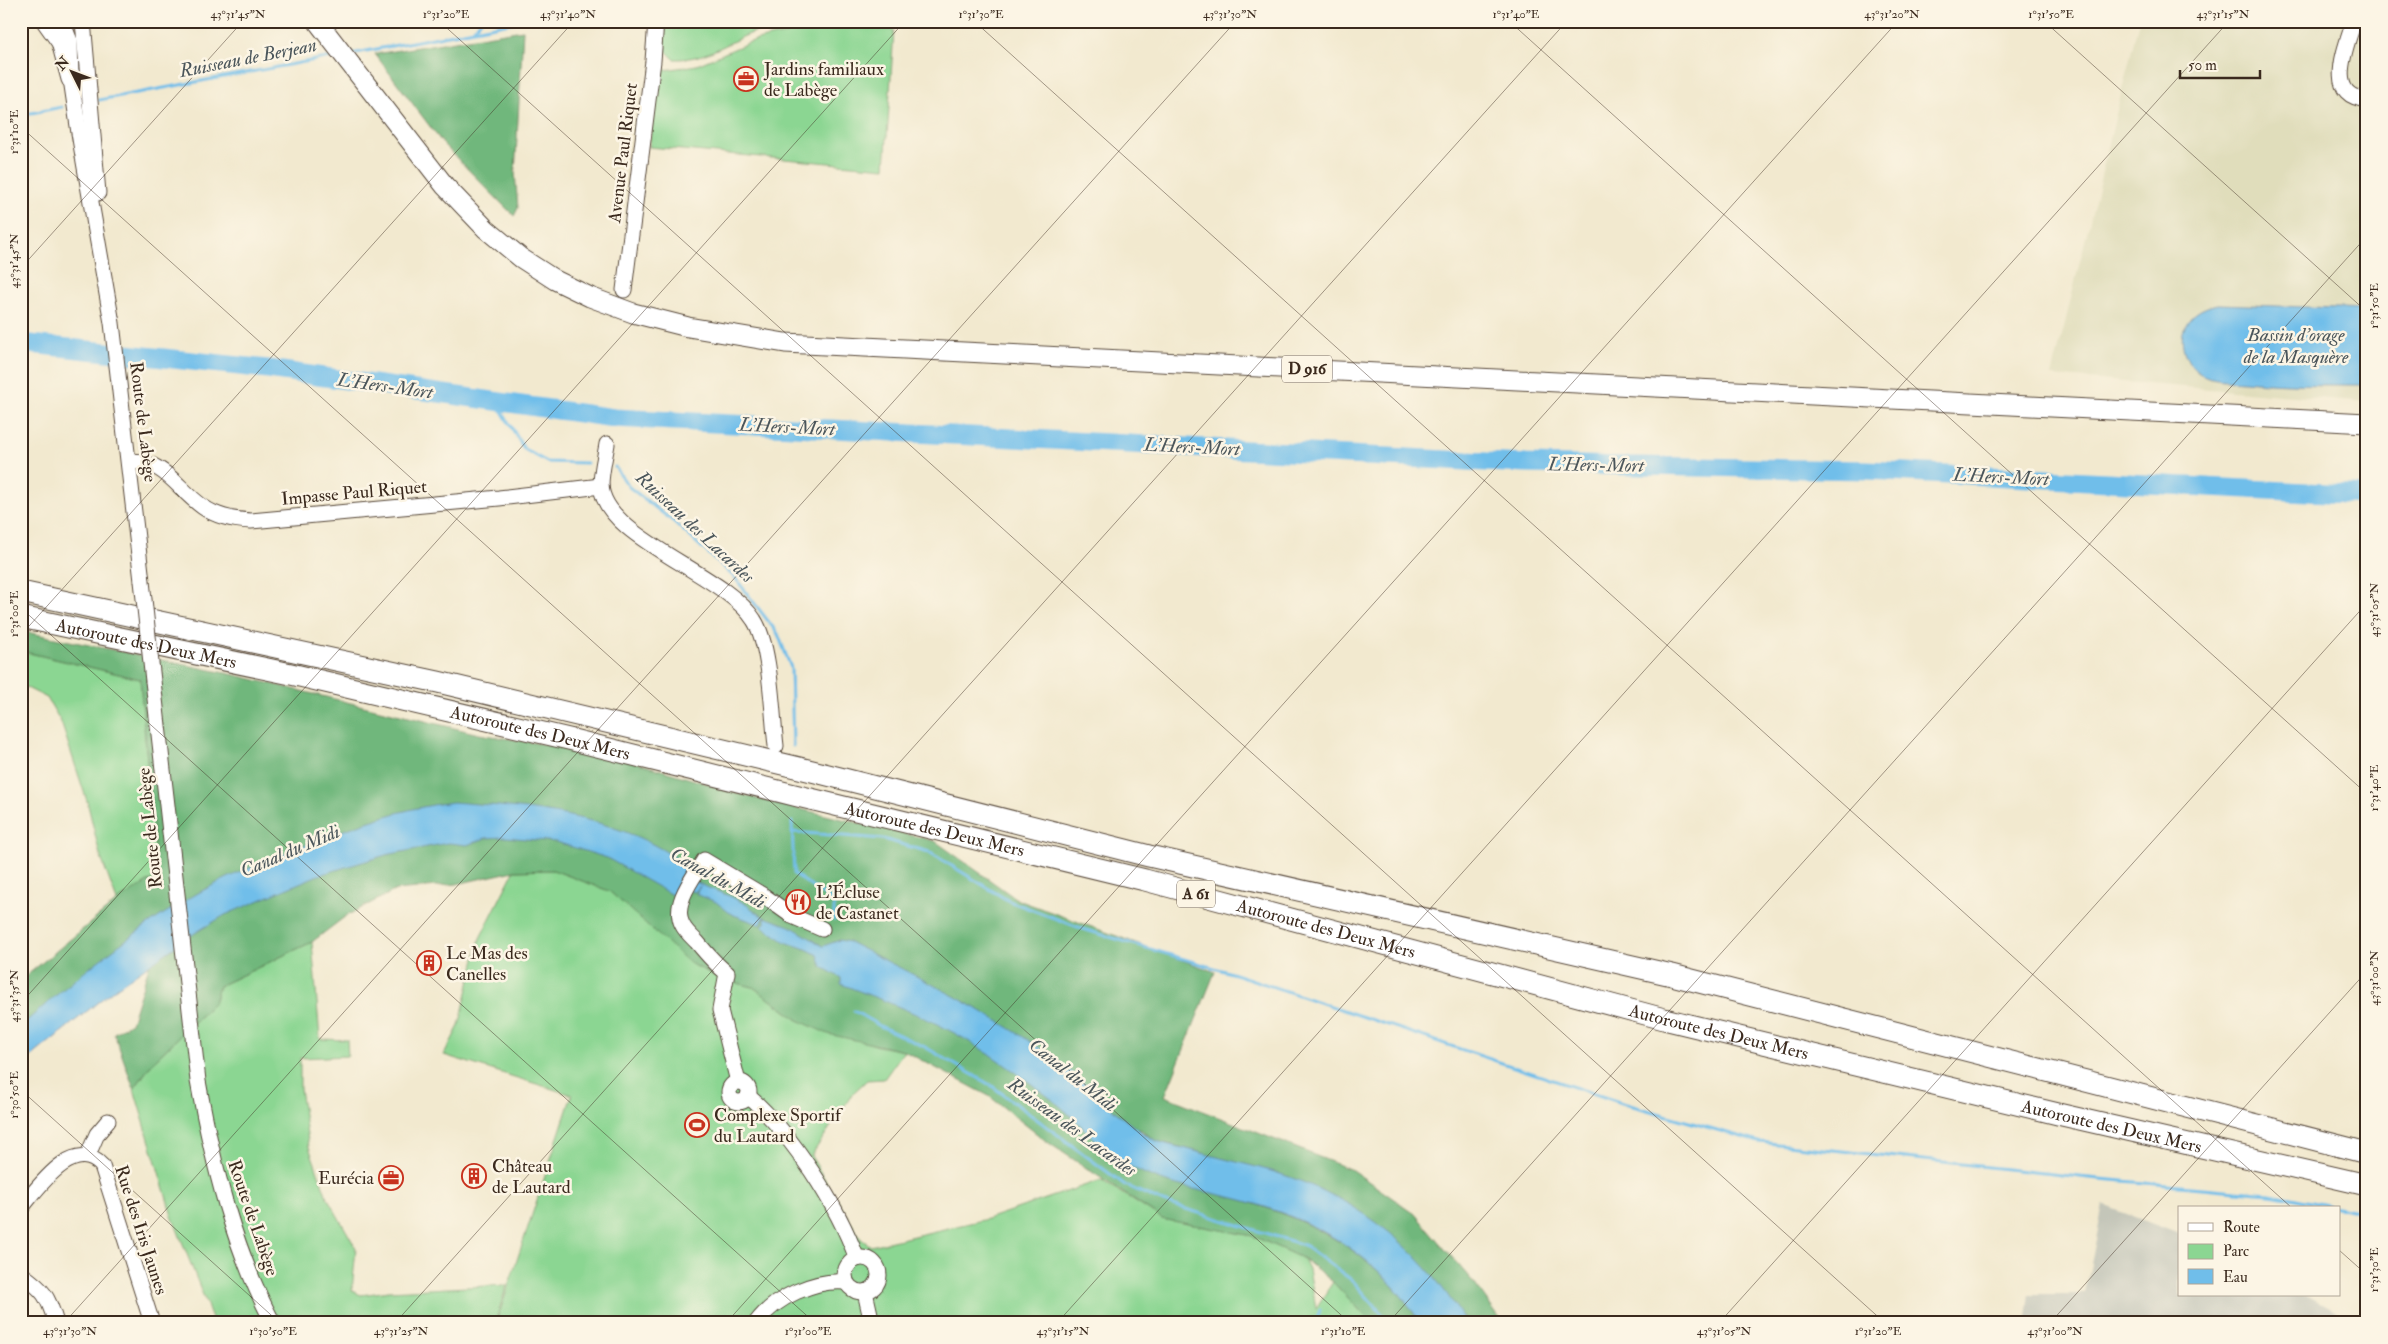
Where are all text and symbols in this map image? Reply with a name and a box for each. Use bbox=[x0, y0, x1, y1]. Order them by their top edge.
text: 43°31'45"N bbox=[210, 7, 266, 22]
text: 1°31'20"E bbox=[423, 7, 470, 22]
text: 43°31'40"N bbox=[540, 7, 596, 22]
text: 1°31'30"E bbox=[958, 7, 1004, 22]
text: 43°31'30"N bbox=[1203, 7, 1257, 22]
text: 1°31'40"E bbox=[1493, 7, 1540, 22]
text: 43°31'20"N bbox=[1864, 7, 1920, 22]
text: 1°31'50"E bbox=[2028, 7, 2074, 22]
text: 43°31'15"N bbox=[2197, 7, 2250, 22]
water label: Ruisseau de Berjean bbox=[176, 33, 319, 83]
north arrow bbox=[48, 48, 98, 98]
scale bar bbox=[2180, 48, 2260, 80]
text: N bbox=[52, 53, 74, 75]
text: 50 m bbox=[2188, 56, 2217, 75]
place label: Jardins familiaux de Labège bbox=[763, 58, 884, 102]
office icon: Jardins familiaux de Labège bbox=[733, 66, 759, 92]
street label: Avenue Paul Riquet bbox=[603, 82, 643, 225]
text: 1°31'10"E bbox=[7, 109, 22, 154]
text: 43°31'45"N bbox=[7, 233, 22, 289]
text: 1°31'50"E bbox=[2367, 283, 2382, 329]
water label: Bassin d'orage de la Masquère bbox=[2243, 323, 2349, 369]
road number: D 916 bbox=[1282, 356, 1332, 382]
street label: Route de Labège bbox=[124, 360, 162, 484]
water label: L'Hers-Mort bbox=[335, 367, 436, 405]
water label: L'Hers-Mort bbox=[737, 412, 837, 442]
water label: L'Hers-Mort bbox=[1142, 432, 1242, 462]
water label: L'Hers-Mort bbox=[1547, 452, 1646, 478]
water label: L'Hers-Mort bbox=[1951, 462, 2051, 492]
water label: Ruisseau des Lacardes bbox=[630, 465, 760, 589]
street label: Impasse Paul Riquet bbox=[280, 475, 428, 511]
text: 43°31'05"N bbox=[2367, 582, 2382, 637]
text: 1°31'00"E bbox=[7, 590, 22, 637]
street label: Autoroute des Deux Mers bbox=[53, 613, 239, 674]
street label: Autoroute des Deux Mers bbox=[447, 700, 633, 765]
text: 1°31'40"E bbox=[2367, 764, 2382, 812]
street label: Route de Labège bbox=[132, 766, 168, 889]
street label: Autoroute des Deux Mers bbox=[841, 796, 1027, 862]
water label: Canal du Midi bbox=[237, 819, 343, 883]
water label: Canal du Midi bbox=[666, 842, 770, 914]
place label: L'Écluse de Castanet bbox=[816, 881, 899, 925]
road number: A 61 bbox=[1177, 881, 1215, 908]
restaurant icon: L'Écluse de Castanet bbox=[785, 889, 811, 915]
street label: Autoroute des Deux Mers bbox=[1233, 893, 1418, 963]
place label: Le Mas des Canelles bbox=[446, 942, 528, 986]
building icon: Le Mas des Canelles bbox=[416, 950, 442, 976]
text: 43°31'00"N bbox=[2367, 950, 2382, 1006]
text: 43°31'35"N bbox=[7, 969, 22, 1023]
street label: Autoroute des Deux Mers bbox=[1625, 998, 1811, 1065]
water label: Canal du Midi bbox=[1024, 1033, 1122, 1117]
text: 1°30'50"E bbox=[7, 1071, 22, 1119]
water label: Ruisseau des Lacardes bbox=[1002, 1072, 1142, 1182]
street label: Autoroute des Deux Mers bbox=[2018, 1094, 2204, 1158]
place label: Complexe Sportif du Lautard bbox=[714, 1104, 844, 1148]
sports icon: Complexe Sportif du Lautard bbox=[684, 1112, 710, 1138]
place label: Château de Lautard bbox=[492, 1155, 571, 1199]
street label: Route de Labège bbox=[222, 1157, 284, 1279]
street label: Rue des Iris Jaunes bbox=[109, 1162, 173, 1298]
building icon: Château de Lautard bbox=[461, 1163, 487, 1189]
office icon: Eurécia bbox=[378, 1165, 404, 1191]
place label: Eurécia bbox=[318, 1167, 375, 1190]
legend bbox=[2178, 1206, 2340, 1296]
text: Route bbox=[2223, 1218, 2260, 1237]
text: Parc bbox=[2223, 1242, 2249, 1261]
text: 1°31'30"E bbox=[2367, 1247, 2382, 1293]
text: Eau bbox=[2223, 1268, 2248, 1287]
text: 43°31'30"N bbox=[43, 1324, 97, 1339]
text: 1°30'50"E bbox=[249, 1324, 297, 1339]
text: 43°31'25"N bbox=[374, 1324, 429, 1339]
text: 1°31'00"E bbox=[785, 1324, 832, 1339]
text: 43°31'15"N bbox=[1037, 1324, 1090, 1339]
text: 1°31'10"E bbox=[1321, 1324, 1366, 1339]
text: 43°31'05"N bbox=[1697, 1324, 1752, 1339]
text: 1°31'20"E bbox=[1855, 1324, 1902, 1339]
text: 43°31'00"N bbox=[2027, 1324, 2083, 1339]

